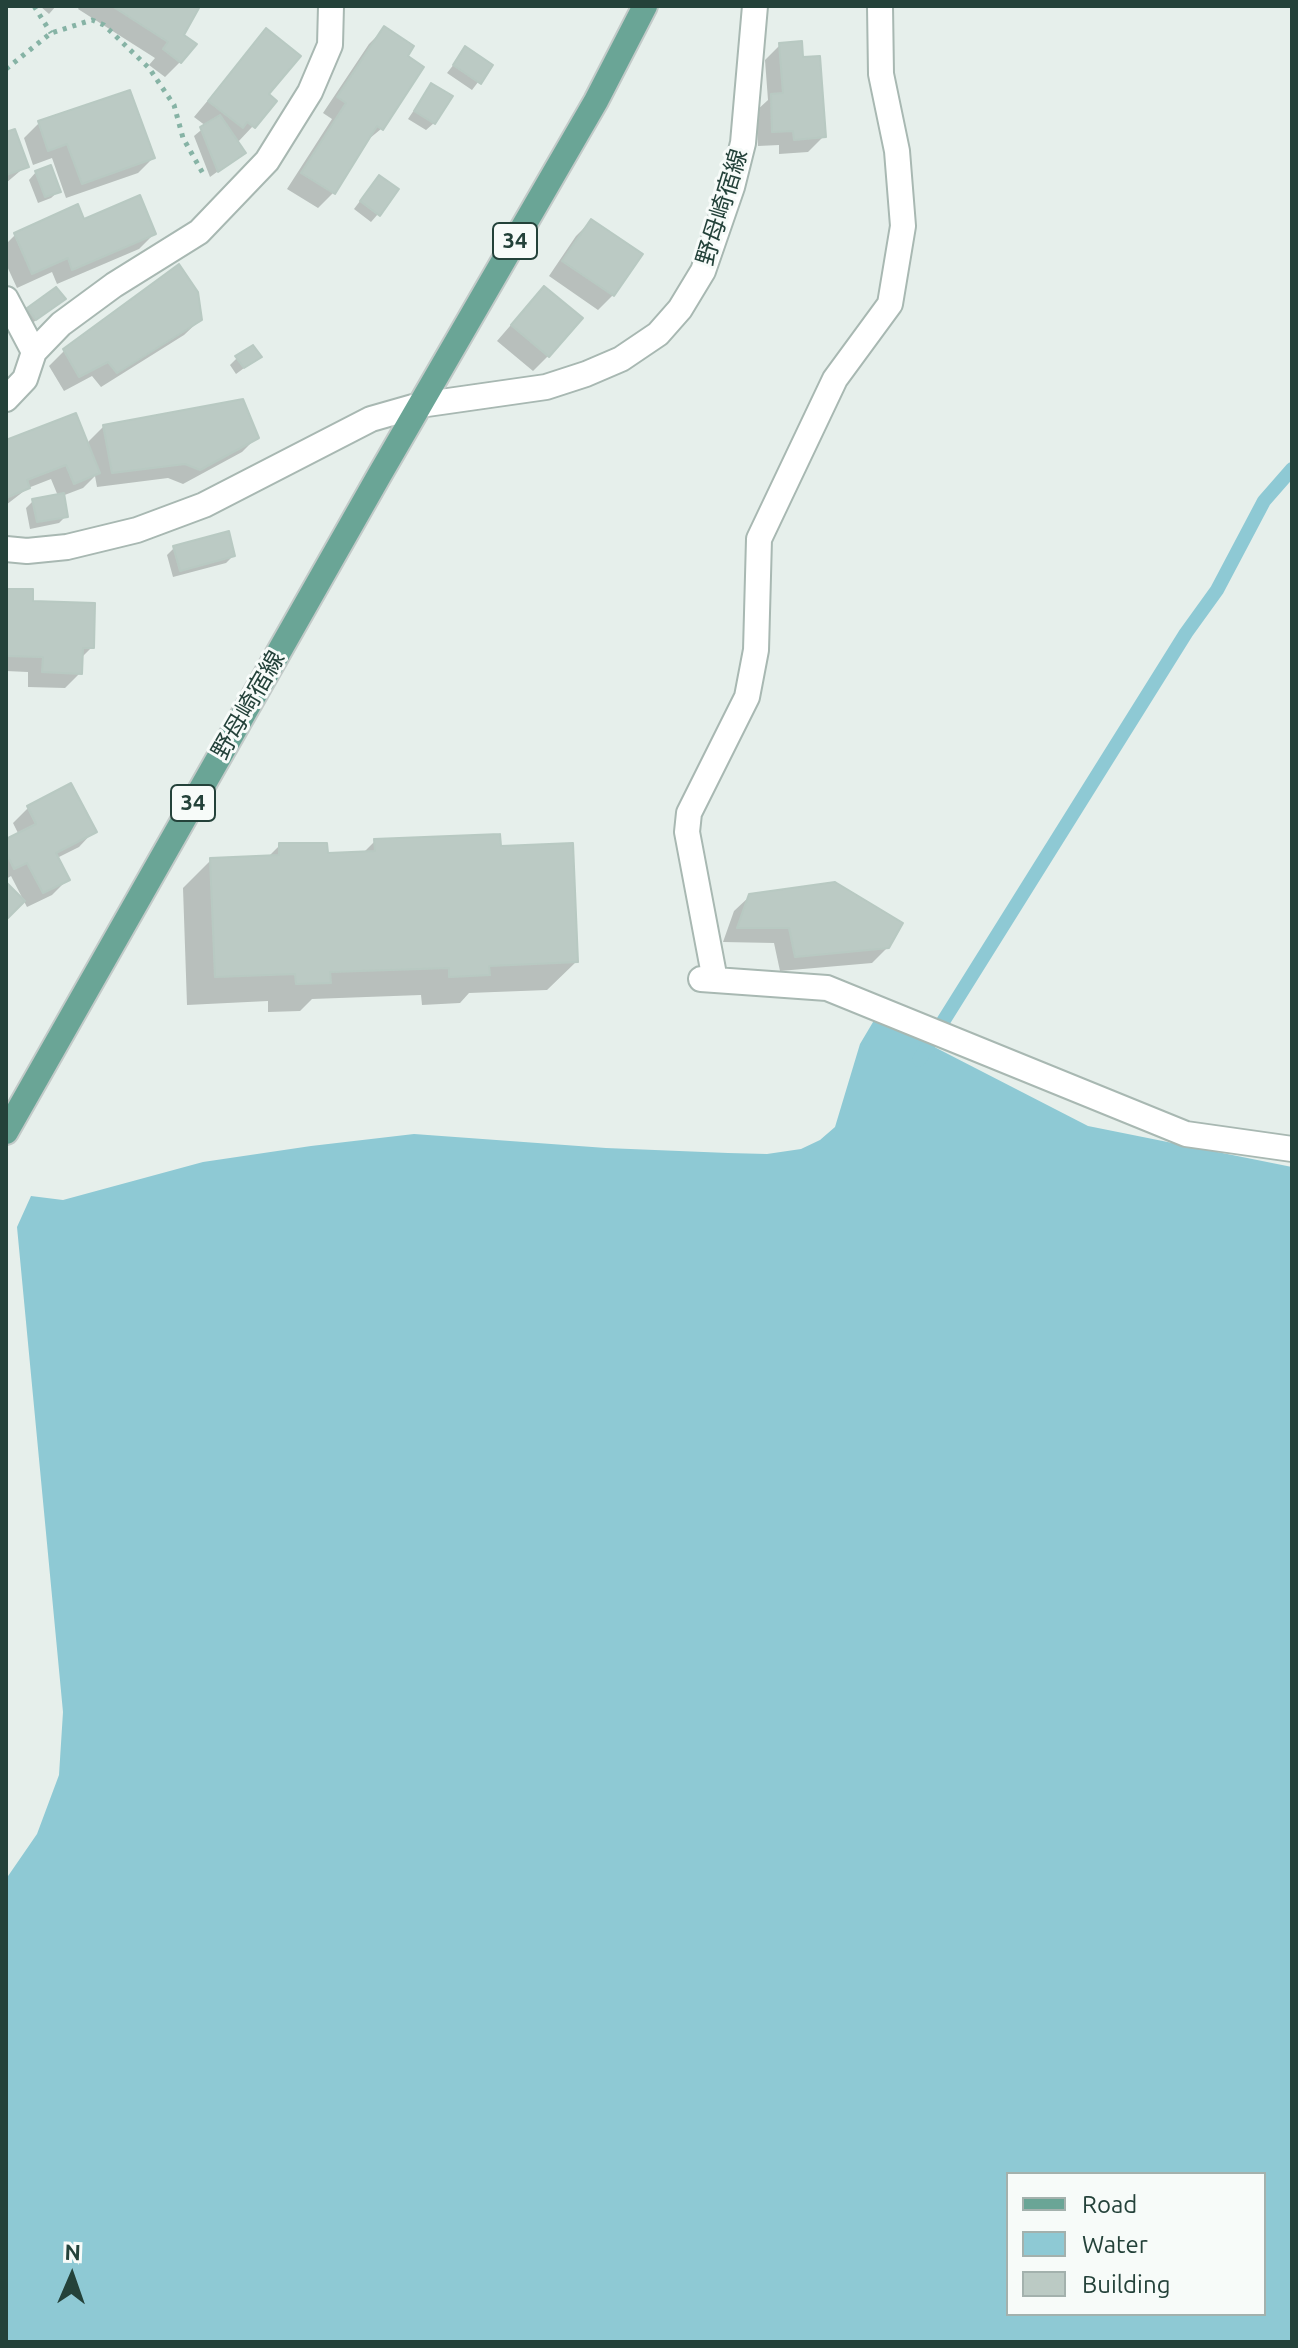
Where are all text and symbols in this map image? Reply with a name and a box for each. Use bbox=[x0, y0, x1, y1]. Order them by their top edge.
street label: 野母崎宿線 bbox=[691, 145, 753, 269]
road number: 34 bbox=[493, 223, 537, 259]
street label: 野母崎宿線 bbox=[206, 646, 290, 764]
road number: 34 bbox=[171, 785, 215, 821]
legend bbox=[1006, 2172, 1266, 2316]
text: Road bbox=[1082, 2191, 1137, 2218]
text: Water bbox=[1082, 2231, 1148, 2258]
north arrow bbox=[32, 2236, 112, 2316]
text: N bbox=[64, 2239, 81, 2264]
text: Building bbox=[1082, 2271, 1170, 2298]

